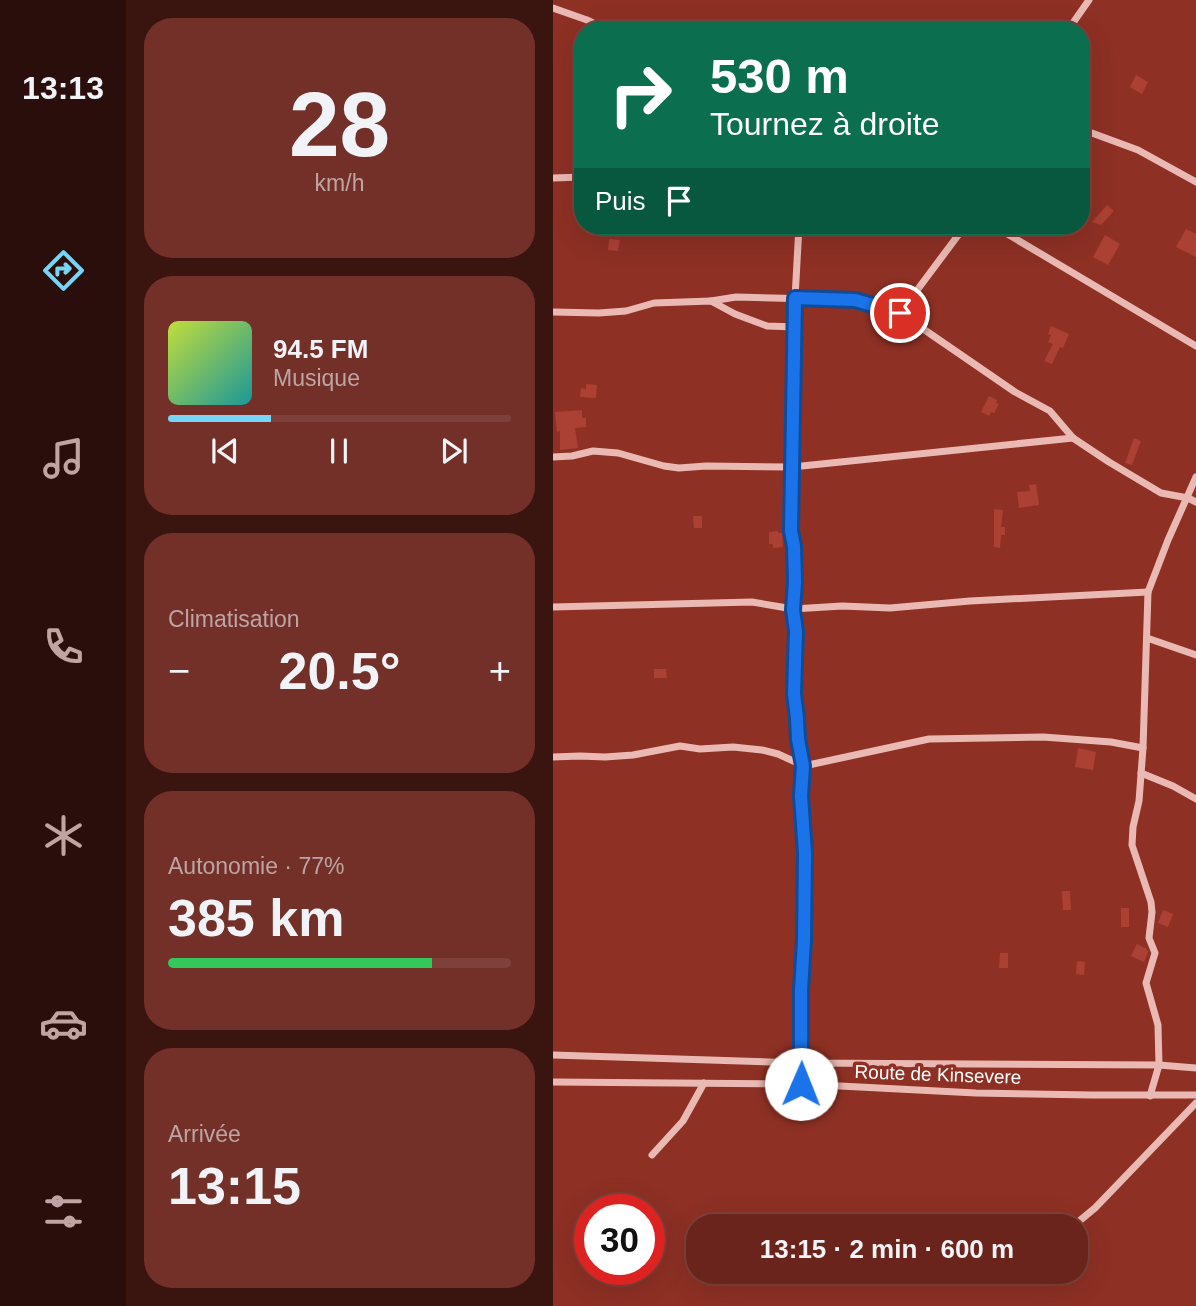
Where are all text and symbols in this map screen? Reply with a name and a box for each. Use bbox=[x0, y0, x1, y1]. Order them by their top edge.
icon: right bbox=[595, 49, 686, 140]
text: 530 m bbox=[710, 49, 849, 103]
text: 13:13 bbox=[22, 70, 104, 106]
text: 28 bbox=[289, 74, 390, 175]
text: Tournez à droite bbox=[710, 106, 939, 142]
text: km/h bbox=[315, 170, 364, 196]
icon: arrive bbox=[660, 182, 698, 220]
text: Puis bbox=[595, 186, 646, 216]
icon: directions bbox=[39, 246, 88, 295]
pin bbox=[870, 283, 930, 343]
icon: arrive bbox=[881, 294, 919, 332]
text: 94.5 FM bbox=[273, 334, 368, 364]
text: Musique bbox=[273, 365, 360, 391]
icon: previous bbox=[206, 432, 244, 470]
icon: pause bbox=[320, 432, 358, 470]
icon: next bbox=[435, 432, 473, 470]
icon: music bbox=[39, 434, 88, 483]
text: Climatisation bbox=[168, 606, 300, 632]
icon: phone bbox=[39, 622, 88, 671]
text: 20.5° bbox=[278, 642, 401, 700]
text: − bbox=[168, 650, 190, 692]
text: + bbox=[489, 650, 511, 692]
icon: climate bbox=[39, 811, 88, 860]
text: Autonomie · 77% bbox=[168, 853, 344, 879]
text: 385 km bbox=[168, 889, 344, 947]
icon: car bbox=[39, 999, 88, 1048]
position arrow bbox=[764, 1047, 838, 1121]
street label: Route de Kinsevere bbox=[854, 1061, 1022, 1088]
text: Arrivée bbox=[168, 1121, 241, 1147]
text: 13:15 bbox=[168, 1157, 301, 1215]
icon: filters bbox=[39, 1187, 88, 1236]
speed limit sign: 30 bbox=[574, 1194, 665, 1285]
text: 13:15 · 2 min · 600 m bbox=[760, 1234, 1014, 1264]

